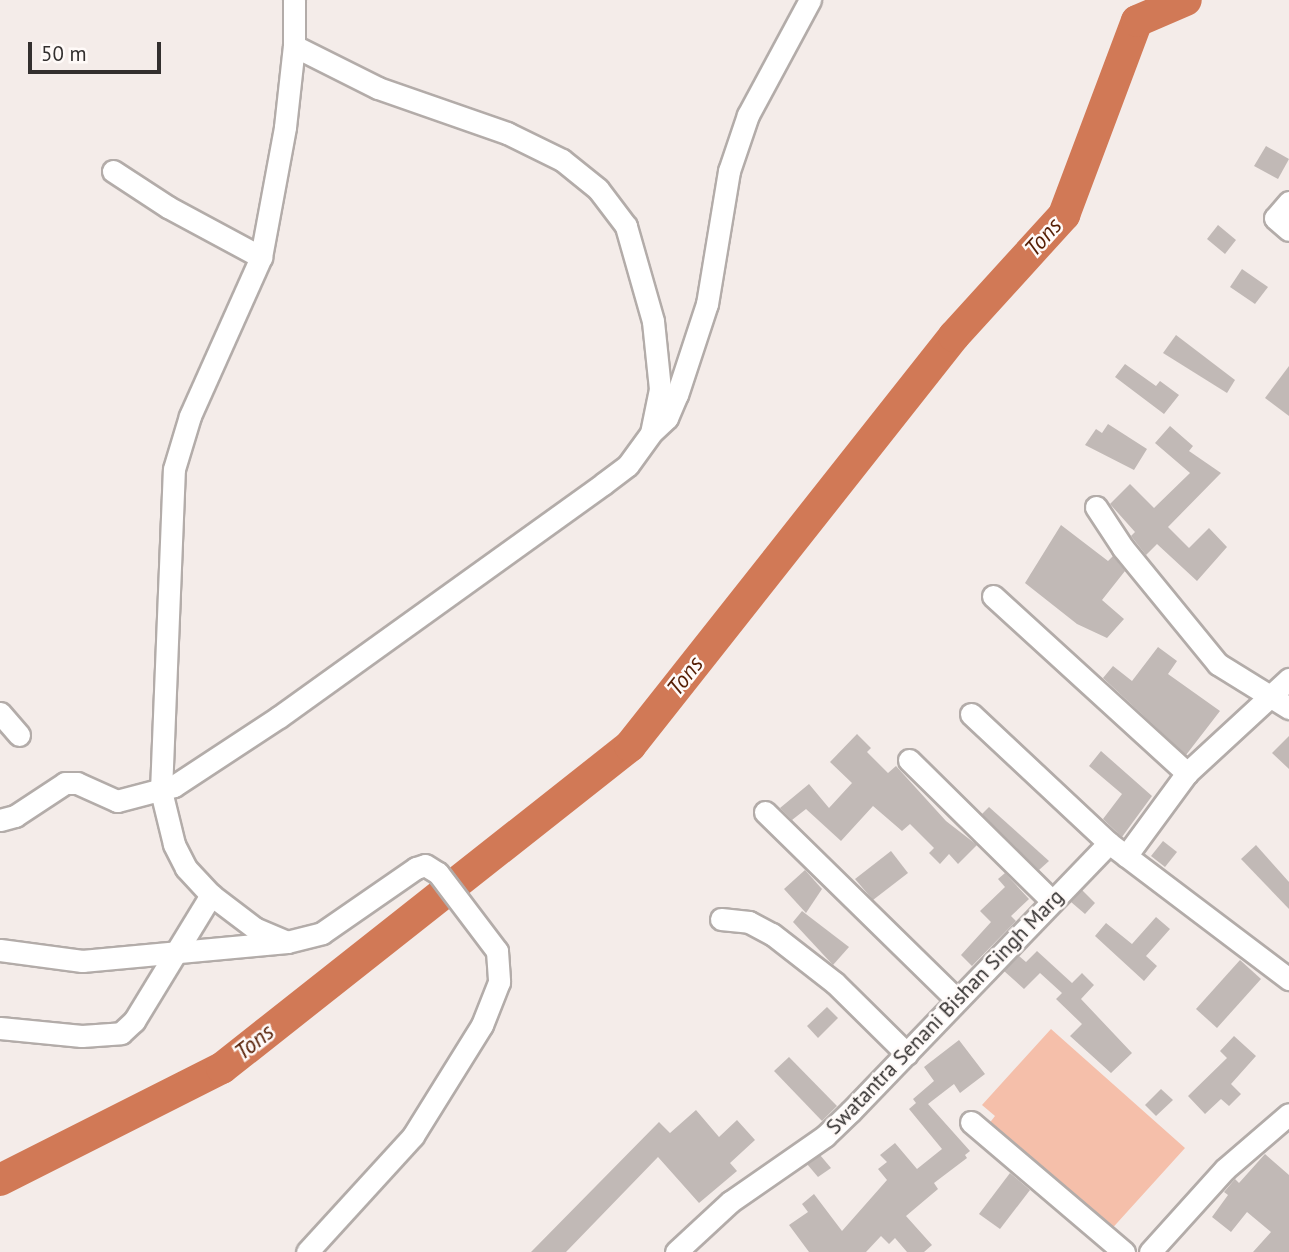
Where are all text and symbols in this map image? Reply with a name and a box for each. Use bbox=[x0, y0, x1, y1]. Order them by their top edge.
scale bar bbox=[32, 28, 164, 72]
text: 50 m bbox=[41, 40, 87, 67]
water label: Tons bbox=[1019, 212, 1067, 262]
water label: Tons bbox=[661, 651, 709, 701]
street label: Swatantra Senani Bishan Singh Marg bbox=[821, 884, 1069, 1140]
water label: Tons bbox=[229, 1018, 279, 1066]

